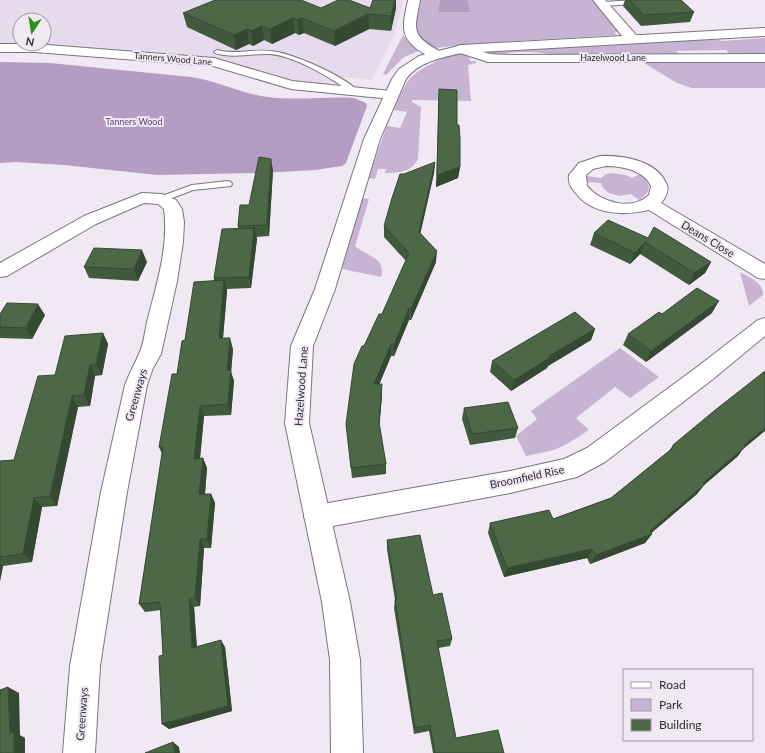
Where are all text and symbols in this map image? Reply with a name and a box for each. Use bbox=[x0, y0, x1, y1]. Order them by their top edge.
north arrow bbox=[12, 12, 52, 52]
text: N bbox=[24, 35, 35, 50]
street label: Tanners Wood Lane bbox=[134, 50, 213, 67]
street label: Hazelwood Lane bbox=[580, 52, 646, 63]
park label: Tanners Wood bbox=[106, 116, 162, 127]
street label: Deans Close bbox=[679, 218, 737, 260]
street label: Hazelwood Lane bbox=[291, 345, 310, 426]
street label: Greenways bbox=[122, 367, 149, 422]
street label: Broomfield Rise bbox=[488, 462, 566, 491]
legend bbox=[623, 669, 753, 741]
text: Road bbox=[659, 677, 686, 692]
street label: Greenways bbox=[73, 686, 90, 741]
text: Park bbox=[659, 697, 683, 712]
text: Building bbox=[659, 717, 702, 732]

